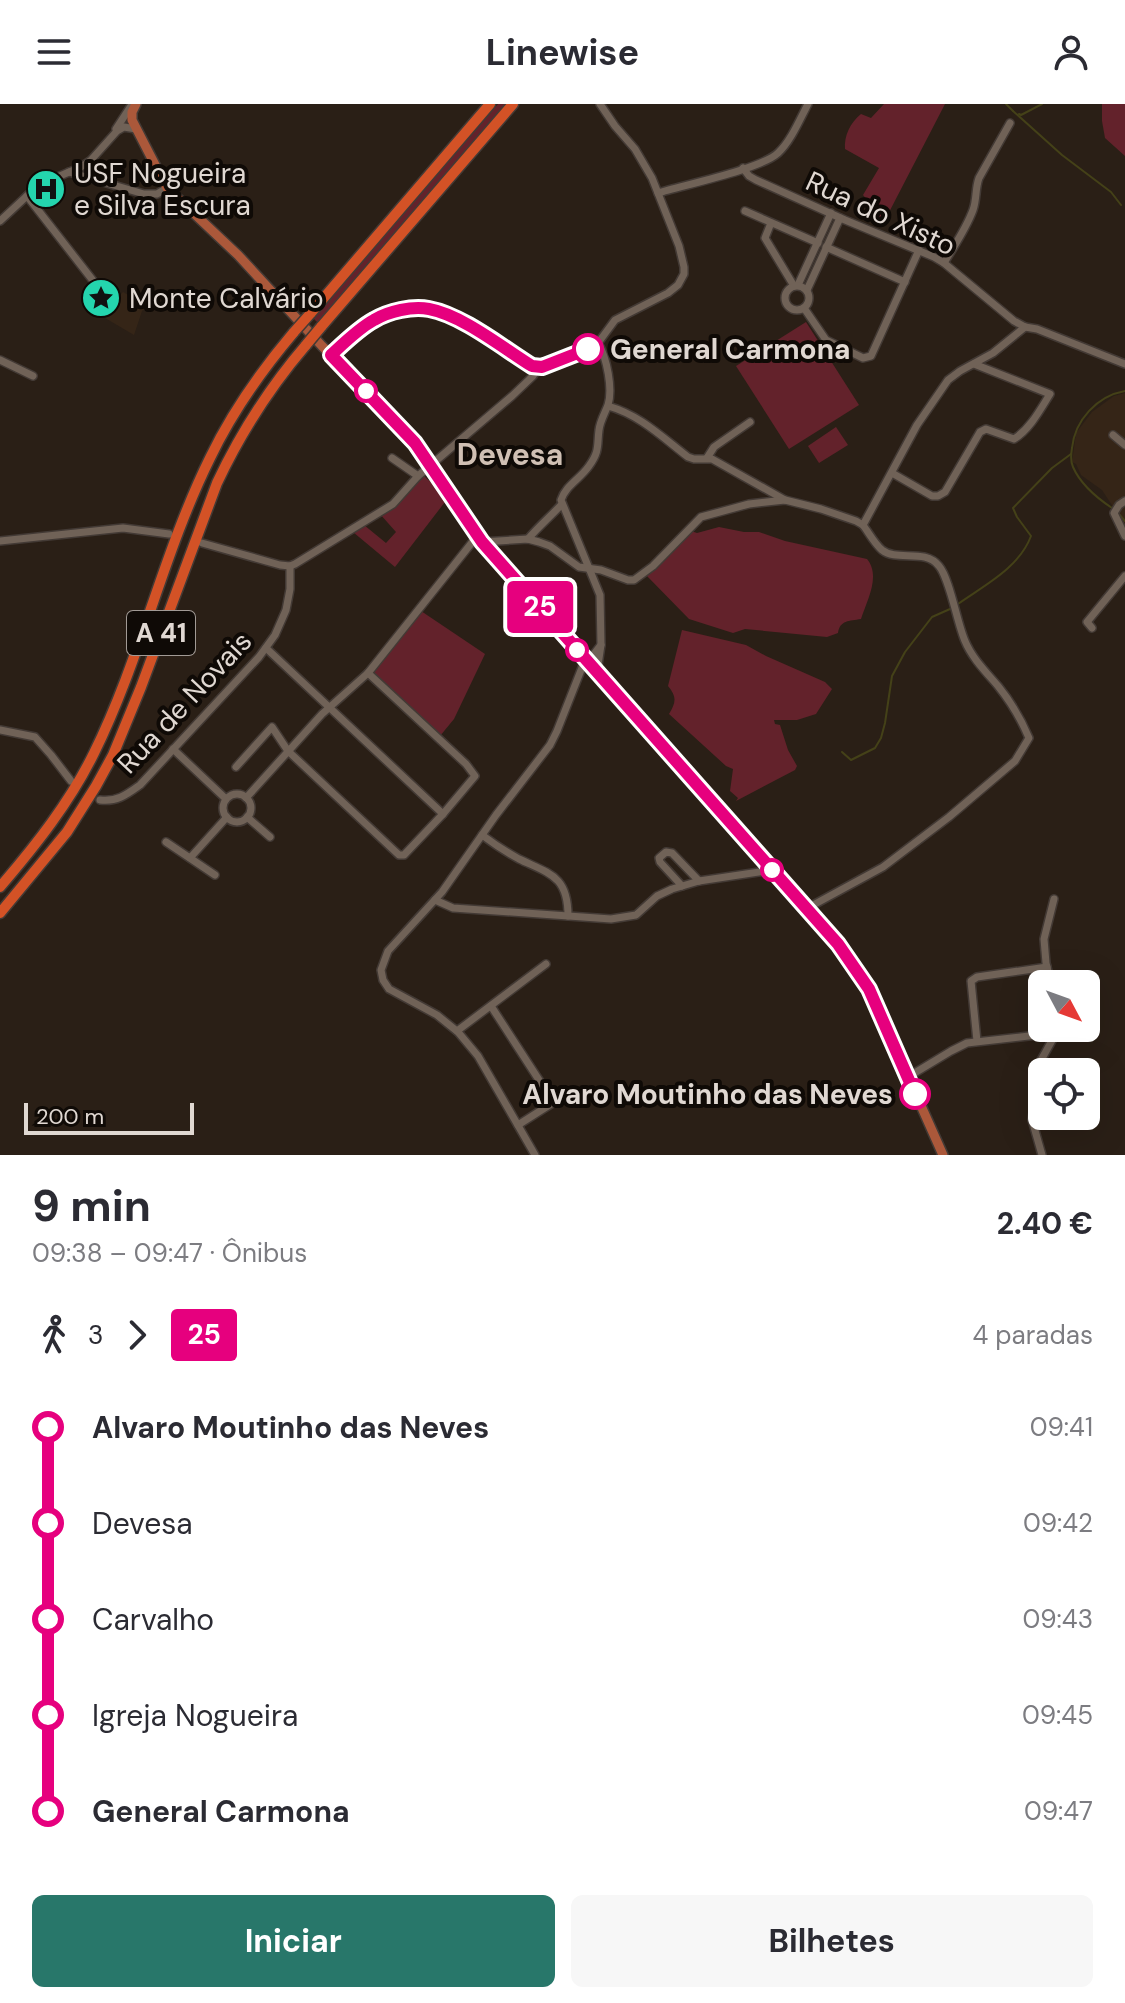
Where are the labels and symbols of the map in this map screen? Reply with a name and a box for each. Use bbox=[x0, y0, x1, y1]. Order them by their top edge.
place label: USF Nogueira e Silva Escura bbox=[74, 155, 251, 224]
street label: Rua do Xisto bbox=[800, 163, 962, 264]
hospital icon: USF Nogueira e Silva Escura bbox=[25, 168, 67, 210]
place icon: Monte Calvário bbox=[80, 277, 122, 319]
place label: Monte Calvário bbox=[129, 280, 324, 317]
place label: General Carmona bbox=[610, 331, 850, 368]
marker: General Carmona bbox=[573, 334, 603, 364]
unlabelled marker bbox=[355, 380, 377, 402]
district label: Devesa bbox=[457, 435, 563, 474]
line badge: 25 bbox=[504, 581, 576, 633]
road number: A 41 bbox=[127, 611, 195, 655]
street label: Rua de Novais bbox=[109, 623, 260, 781]
unlabelled marker bbox=[566, 639, 588, 661]
unlabelled marker bbox=[761, 859, 783, 881]
north arrow bbox=[1028, 970, 1100, 1042]
place label: Alvaro Moutinho das Neves bbox=[522, 1076, 893, 1113]
marker: Alvaro Moutinho das Neves bbox=[900, 1079, 930, 1109]
scale bar bbox=[24, 1099, 194, 1135]

